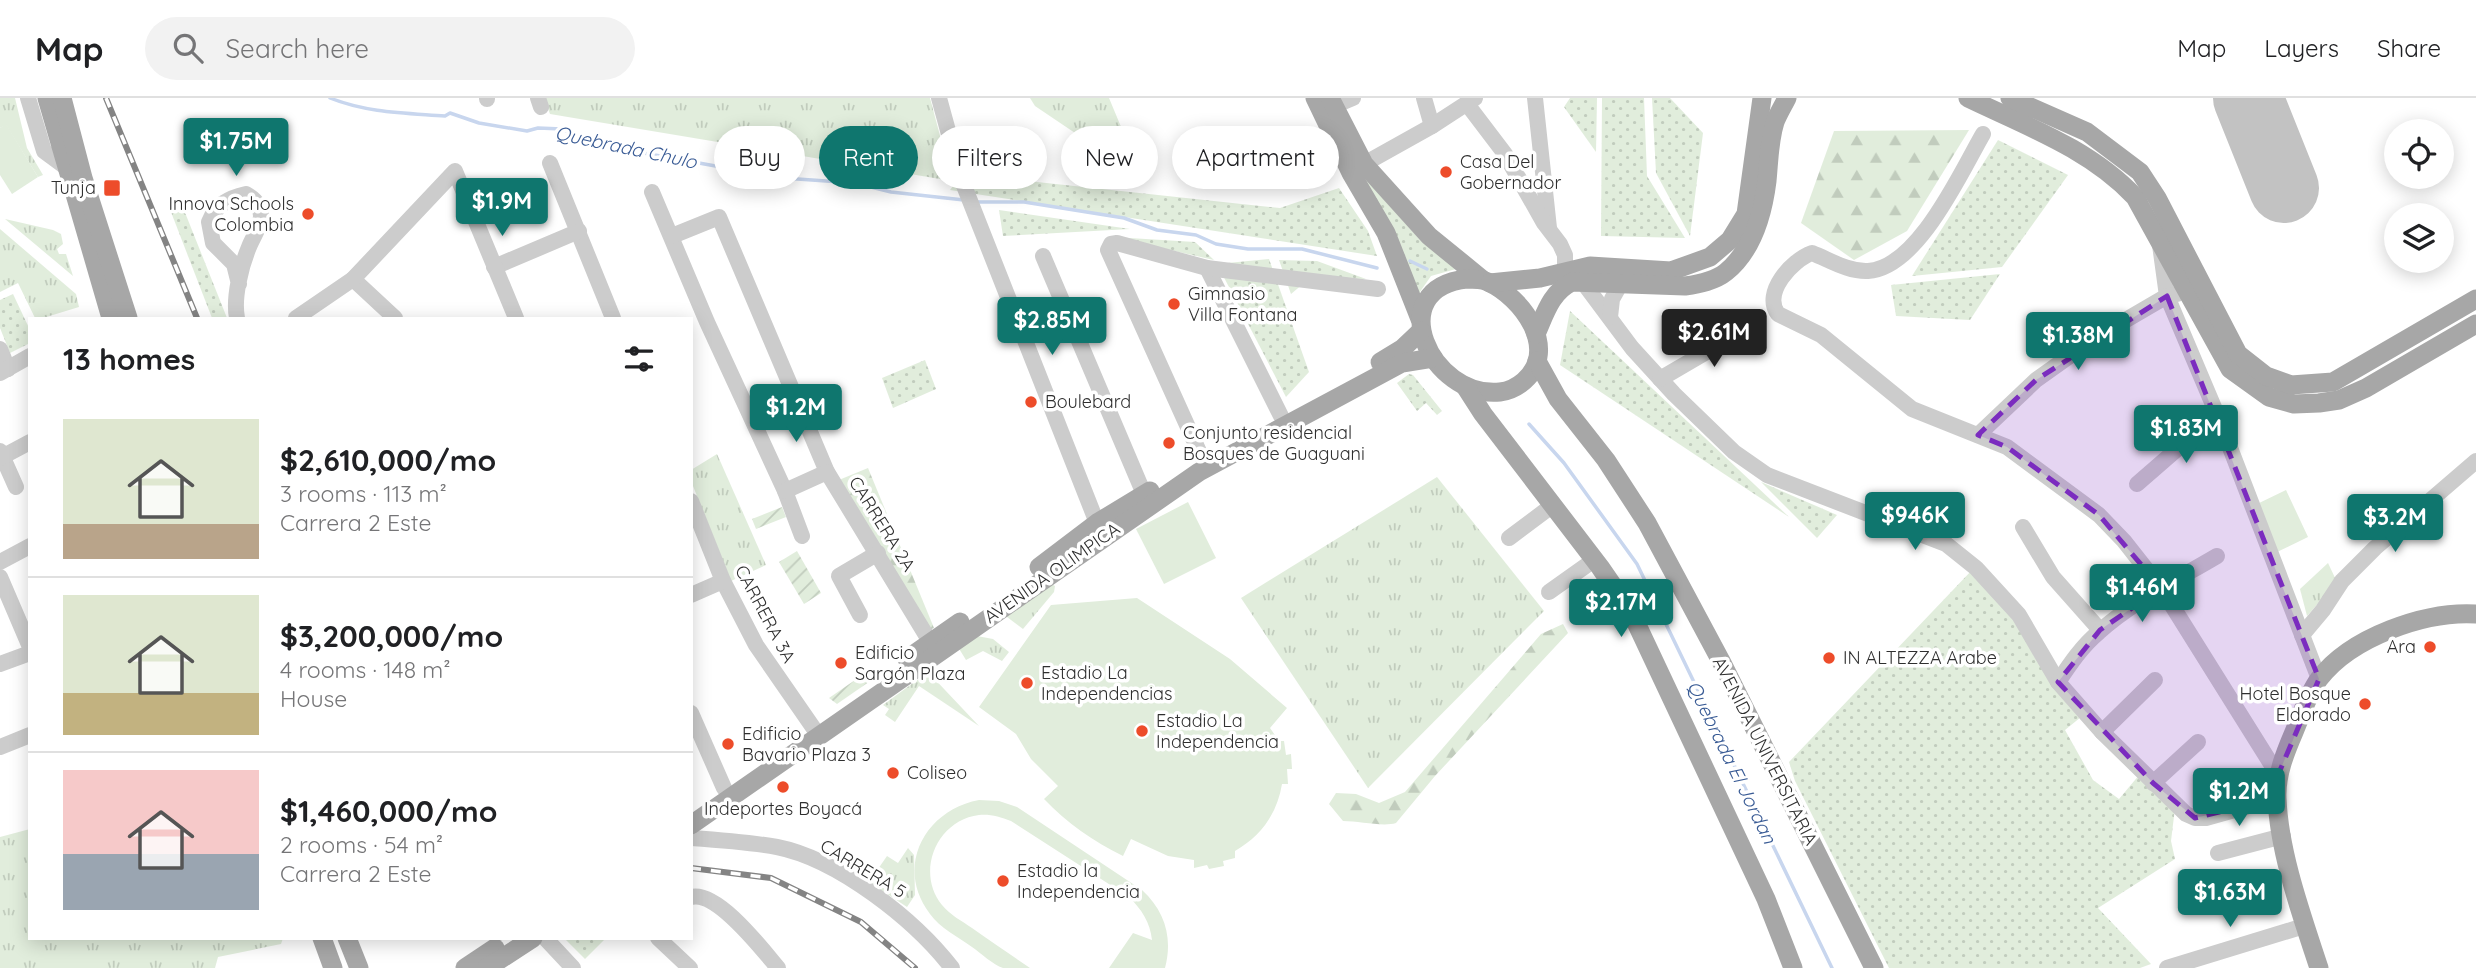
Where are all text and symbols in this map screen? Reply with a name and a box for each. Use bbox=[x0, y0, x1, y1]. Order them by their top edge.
search box bbox=[145, 17, 635, 80]
text: Map bbox=[35, 28, 103, 69]
icon: search bbox=[169, 29, 207, 67]
text: Search here bbox=[225, 32, 369, 65]
text: Map bbox=[2177, 33, 2226, 63]
text: Layers bbox=[2264, 33, 2339, 63]
text: Share bbox=[2377, 33, 2441, 63]
pin: $1.75M bbox=[179, 118, 293, 178]
map controls bbox=[2384, 119, 2454, 273]
button: locate bbox=[2384, 119, 2454, 189]
water label: Quebrada Chulo bbox=[553, 120, 701, 174]
text: $1.75M bbox=[199, 126, 273, 155]
chip: Buy bbox=[714, 126, 805, 189]
chip: Rent bbox=[819, 126, 918, 189]
chip: Filters bbox=[932, 126, 1047, 189]
chip: New bbox=[1061, 126, 1158, 189]
chip: Apartment bbox=[1172, 126, 1339, 189]
place label: Casa Del Gobernador bbox=[1460, 150, 1561, 194]
marker: Casa Del Gobernador bbox=[1438, 164, 1454, 180]
place label: Tunja bbox=[51, 176, 96, 199]
marker: Tunja bbox=[102, 178, 122, 198]
pin: $1.9M bbox=[453, 178, 551, 238]
text: $1.9M bbox=[472, 186, 532, 215]
place label: Innova Schools Colombia bbox=[169, 192, 294, 236]
button: layers bbox=[2384, 203, 2454, 273]
marker: Innova Schools Colombia bbox=[300, 206, 316, 222]
place label: Gimnasio Villa Fontana bbox=[1188, 282, 1297, 326]
marker: Gimnasio Villa Fontana bbox=[1166, 296, 1182, 312]
pin: $2.85M bbox=[995, 298, 1109, 357]
text: $2.85M bbox=[1013, 305, 1091, 334]
pin: $2.61M bbox=[1657, 310, 1771, 369]
pin: $1.38M bbox=[2021, 313, 2135, 372]
text: $2.61M bbox=[1678, 317, 1750, 346]
text: $1.38M bbox=[2042, 320, 2114, 349]
text: 13 homes bbox=[63, 340, 195, 378]
icon: filters bbox=[620, 340, 658, 378]
pin: $1.2M bbox=[747, 384, 845, 444]
place label: Boulebard bbox=[1045, 390, 1131, 413]
text: $1.2M bbox=[766, 392, 826, 421]
marker: Boulebard bbox=[1023, 394, 1039, 410]
pin: $1.83M bbox=[2129, 406, 2243, 465]
text: $1.83M bbox=[2150, 413, 2222, 442]
place label: Conjunto residencial Bosques de Guaguani bbox=[1183, 421, 1365, 465]
marker: Conjunto residencial Bosques de Guaguani bbox=[1161, 435, 1177, 451]
text: $2,610,000/mo bbox=[280, 441, 496, 479]
icon: home bbox=[119, 447, 203, 531]
street label: CARRERA 2A bbox=[844, 472, 921, 576]
text: 3 rooms · 113 m² bbox=[280, 479, 447, 508]
pin: $946K bbox=[1866, 492, 1964, 552]
pin: $3.2M bbox=[2346, 494, 2444, 554]
text: $946K bbox=[1881, 500, 1949, 529]
text: $3.2M bbox=[2363, 502, 2427, 531]
text: Carrera 2 Este bbox=[280, 508, 432, 537]
street label: AVENIDA OLIMPICA bbox=[979, 517, 1124, 628]
street label: CARRERA 3A bbox=[730, 561, 801, 667]
pin: $1.46M bbox=[2085, 564, 2199, 624]
text: $1.46M bbox=[2106, 572, 2178, 601]
pin: $2.17M bbox=[1564, 580, 1678, 639]
text: $2.17M bbox=[1585, 587, 1657, 616]
text: $3,200,000/mo bbox=[280, 617, 503, 655]
icon: home bbox=[119, 623, 203, 707]
place label: Ara bbox=[2387, 635, 2416, 658]
marker: Ara bbox=[2422, 639, 2438, 655]
place label: Edificio Sargón Plaza bbox=[855, 641, 965, 685]
place label: IN ALTEZZA Arabe bbox=[1843, 646, 1997, 669]
marker: IN ALTEZZA Arabe bbox=[1821, 650, 1837, 666]
street label: AVENIDA UNIVERSITARIA bbox=[1708, 653, 1823, 849]
text: 4 rooms · 148 m² bbox=[280, 655, 451, 684]
marker: Edificio Sargón Plaza bbox=[833, 655, 849, 671]
place label: Estadio La Independencias bbox=[1041, 661, 1172, 705]
marker: Estadio La Independencias bbox=[1019, 675, 1035, 691]
water label: Quebrada El Jordan bbox=[1682, 677, 1782, 848]
place label: Hotel Bosque Eldorado bbox=[2240, 682, 2351, 726]
text: House bbox=[280, 684, 347, 713]
marker: Hotel Bosque Eldorado bbox=[2357, 696, 2373, 712]
place label: Estadio La Independencia bbox=[1156, 709, 1279, 753]
place label: Edificio Bavario Plaza 3 bbox=[742, 722, 871, 766]
marker: Estadio La Independencia bbox=[1134, 723, 1150, 739]
marker: Edificio Bavario Plaza 3 bbox=[720, 736, 736, 752]
place label: Coliseo bbox=[907, 761, 967, 784]
marker: Coliseo bbox=[885, 765, 901, 781]
pin: $1.2M bbox=[2190, 768, 2288, 828]
text: $1.2M bbox=[2209, 776, 2269, 805]
marker: Indeportes Boyacá bbox=[775, 779, 791, 795]
text: $1,460,000/mo bbox=[280, 792, 497, 830]
place label: Indeportes Boyacá bbox=[704, 797, 862, 820]
icon: home bbox=[119, 798, 203, 882]
text: 2 rooms · 54 m² bbox=[280, 830, 443, 859]
street label: CARRERA 5 bbox=[816, 834, 910, 903]
text: Carrera 2 Este bbox=[280, 859, 432, 888]
place label: Estadio la Independencia bbox=[1017, 859, 1140, 903]
pin: $1.63M bbox=[2173, 870, 2287, 929]
marker: Estadio la Independencia bbox=[995, 873, 1011, 889]
text: $1.63M bbox=[2194, 877, 2266, 906]

